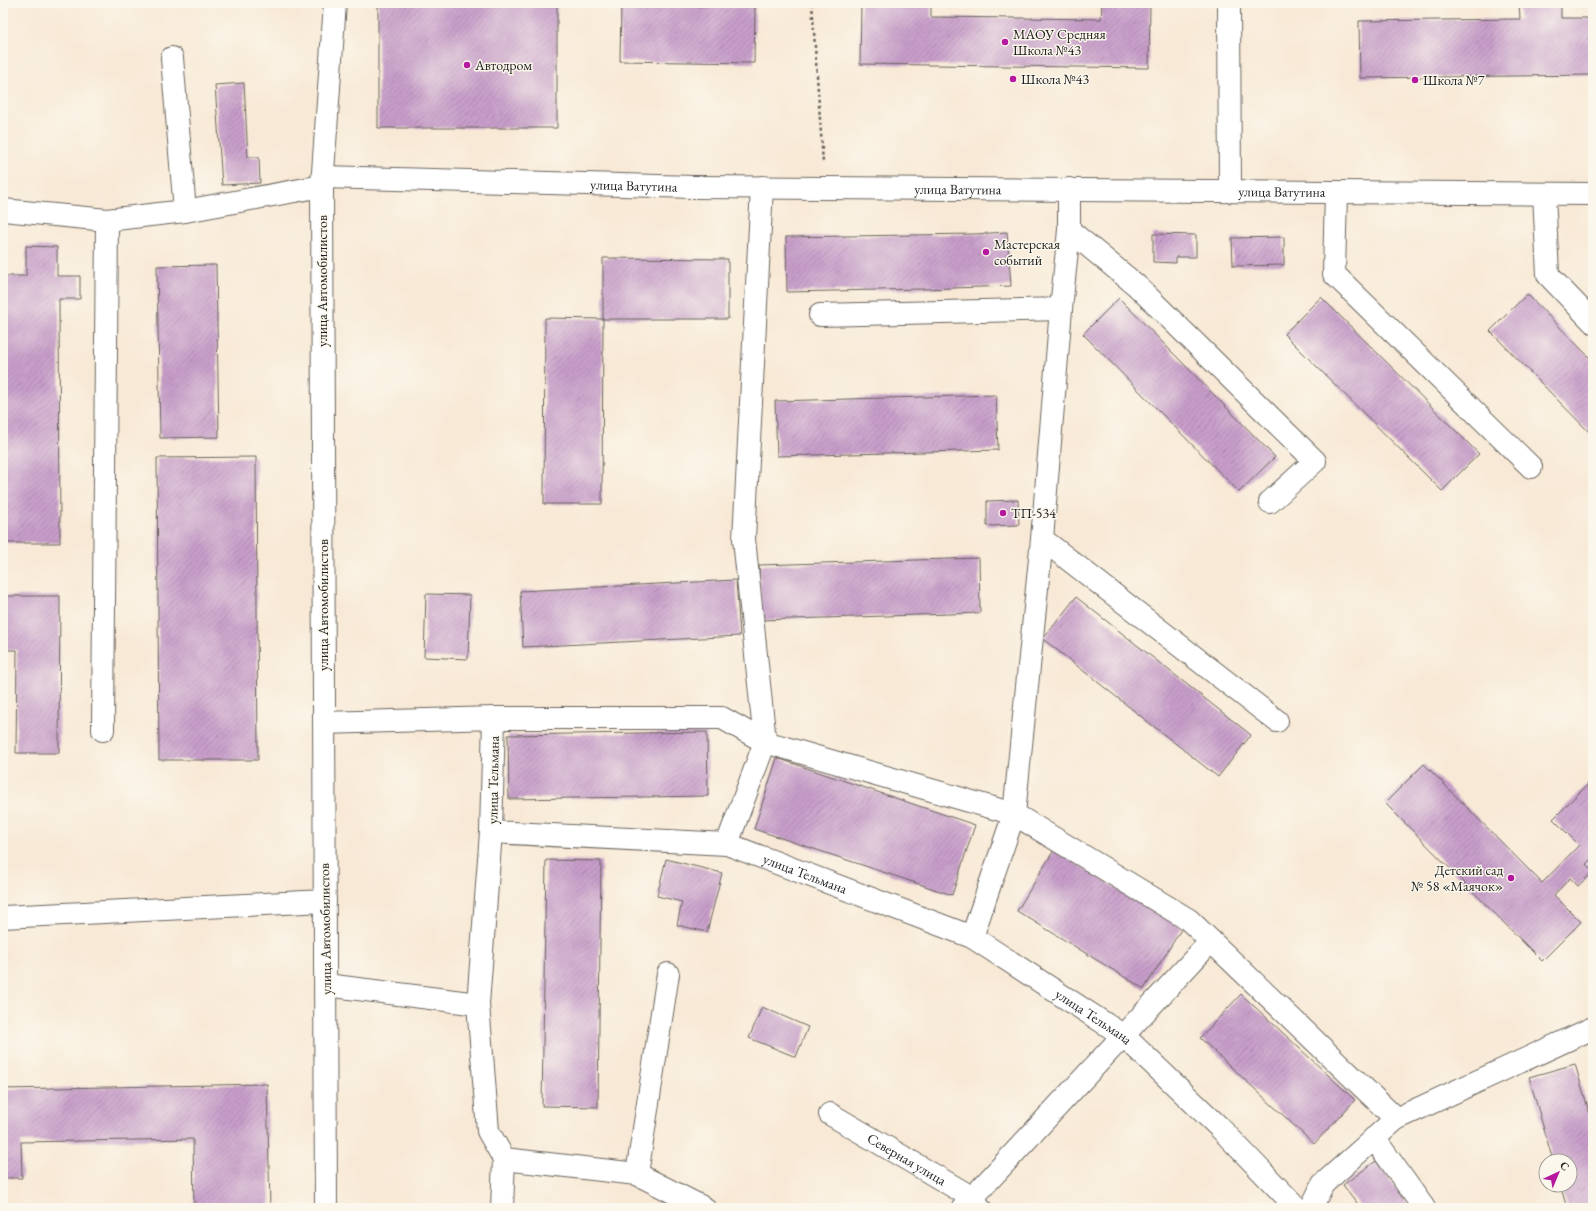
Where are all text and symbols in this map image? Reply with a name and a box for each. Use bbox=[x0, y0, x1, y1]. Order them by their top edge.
place label: МАОУ Средняя Школа №43 bbox=[1013, 25, 1106, 59]
marker: МАОУ Средняя Школа №43 bbox=[1000, 37, 1010, 47]
place label: Автодром bbox=[474, 56, 532, 74]
marker: Автодром bbox=[462, 60, 472, 70]
place label: Школа №43 bbox=[1021, 70, 1089, 88]
place label: Школа №7 bbox=[1423, 71, 1485, 89]
marker: Школа №43 bbox=[1008, 74, 1018, 84]
marker: Школа №7 bbox=[1410, 75, 1420, 85]
street label: улица Ватутина bbox=[590, 175, 678, 196]
street label: улица Ватутина bbox=[914, 180, 1002, 198]
street label: улица Ватутина bbox=[1238, 182, 1326, 201]
street label: улица Автомобилистов bbox=[313, 215, 331, 347]
place label: Мастерская событий bbox=[994, 235, 1060, 269]
marker: Мастерская событий bbox=[981, 247, 991, 257]
place label: ТП-534 bbox=[1011, 504, 1056, 522]
marker: ТП-534 bbox=[998, 508, 1008, 518]
street label: улица Автомобилистов bbox=[314, 539, 332, 671]
street label: улица Тельмана bbox=[483, 735, 503, 824]
street label: улица Тельмана bbox=[761, 850, 850, 898]
place label: Детский сад № 58 «Маячок» bbox=[1411, 861, 1504, 895]
street label: улица Автомобилистов bbox=[315, 863, 335, 995]
marker: Детский сад № 58 «Маячок» bbox=[1506, 873, 1516, 883]
street label: улица Тельмана bbox=[1052, 985, 1137, 1049]
street label: Северная улица bbox=[864, 1129, 950, 1190]
north arrow bbox=[1538, 1153, 1578, 1193]
text: С bbox=[1557, 1158, 1573, 1174]

